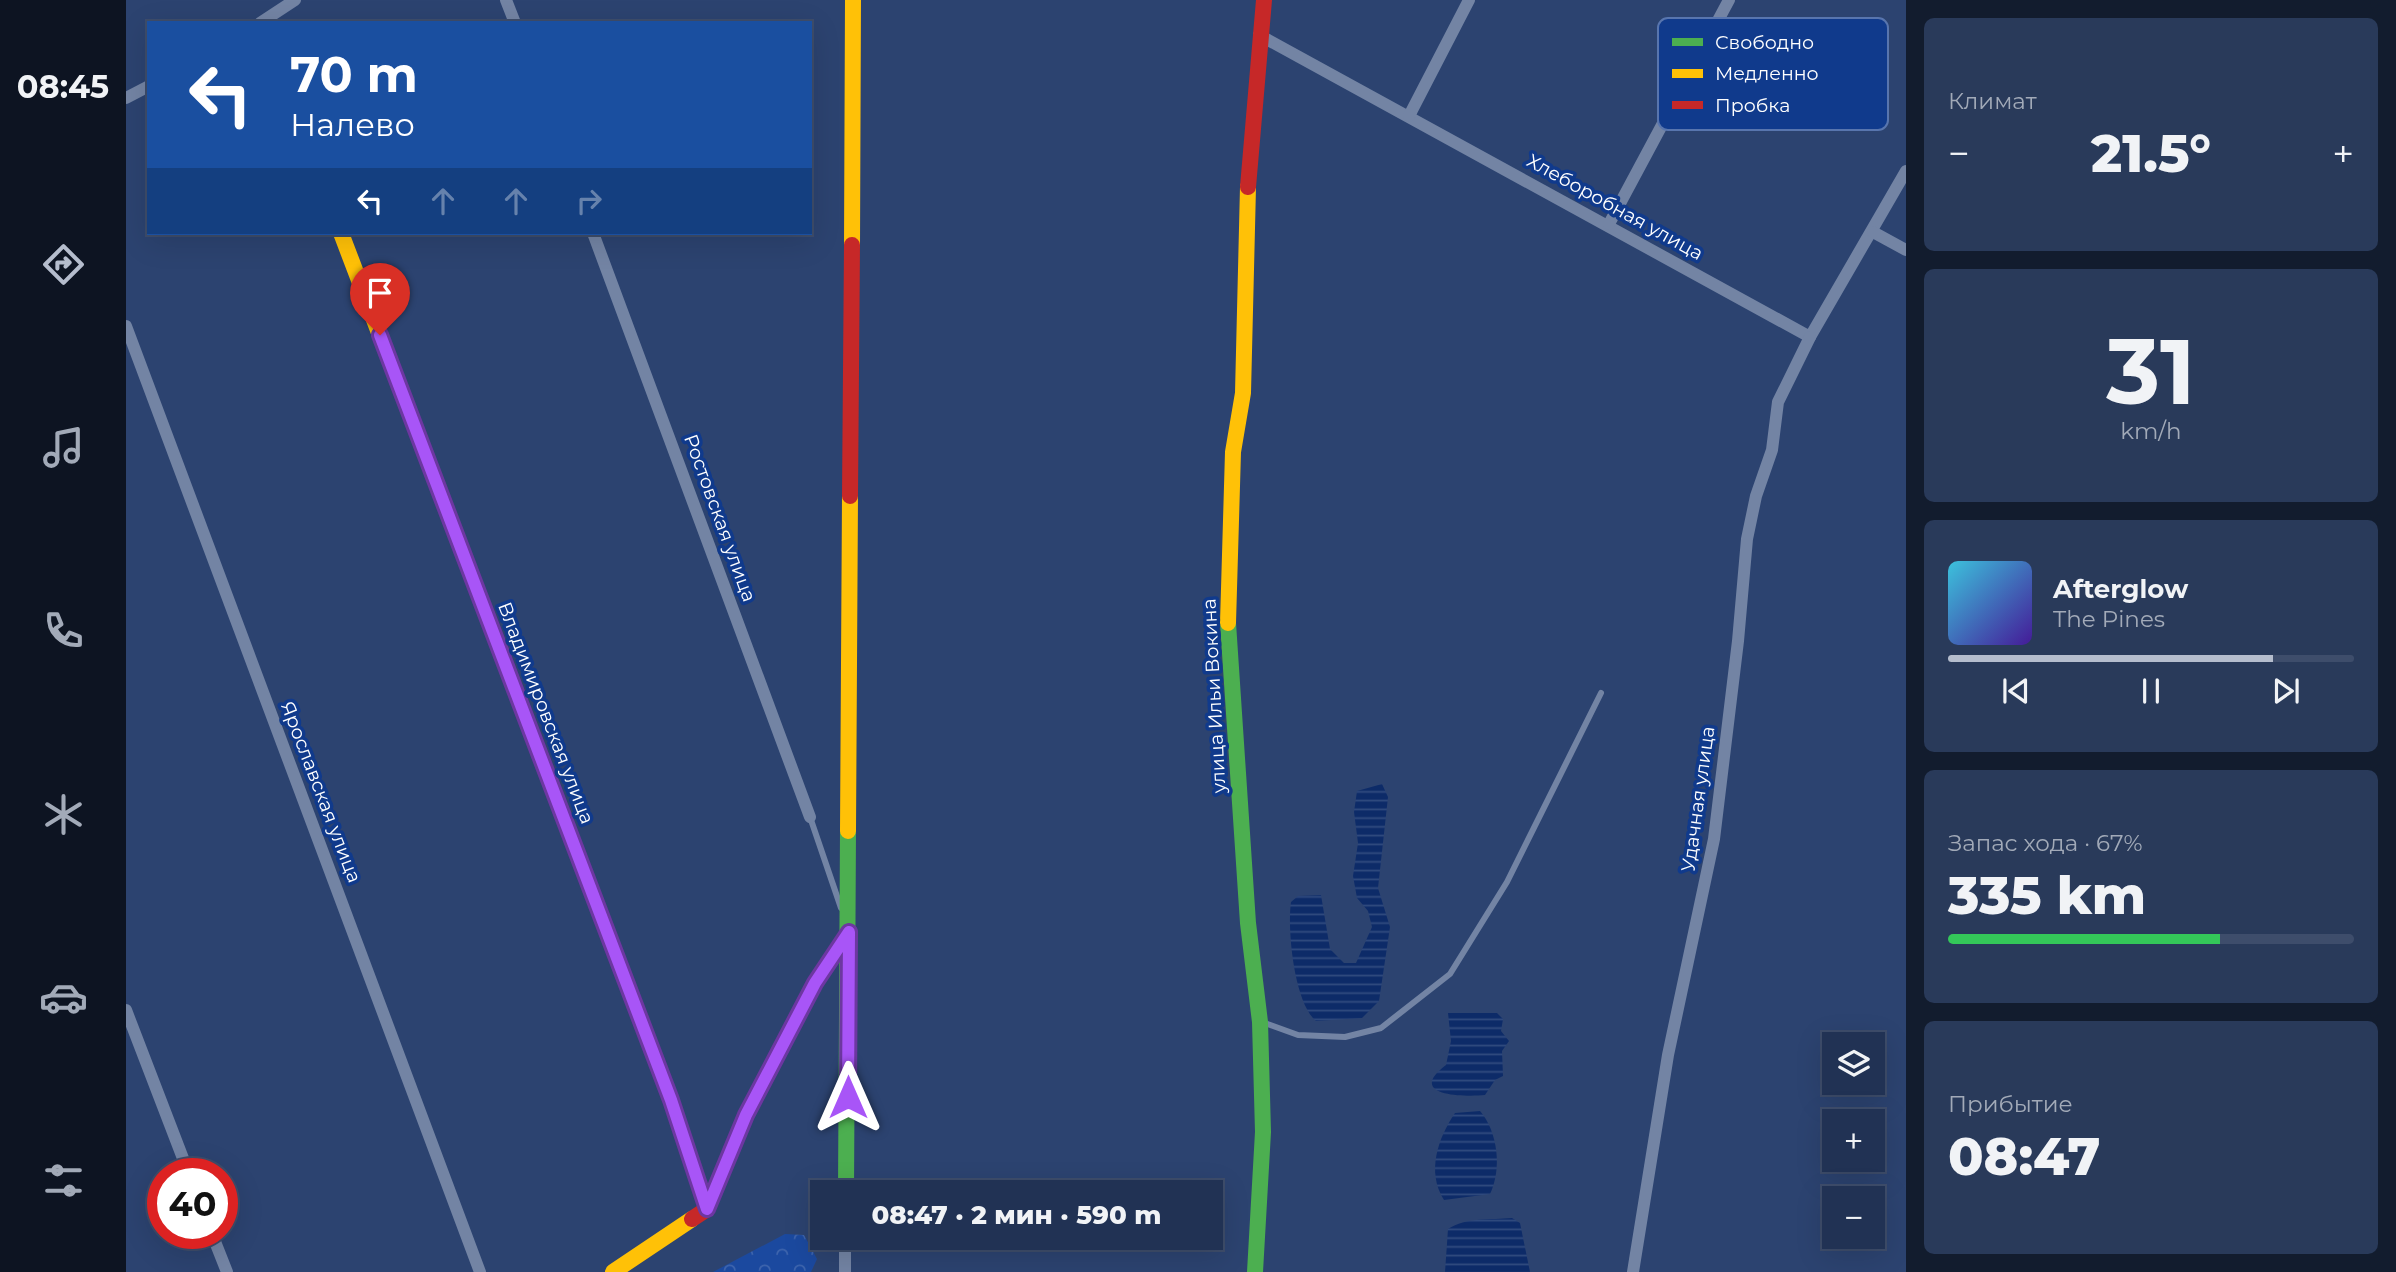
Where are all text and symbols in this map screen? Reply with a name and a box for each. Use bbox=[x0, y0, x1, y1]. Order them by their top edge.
legend bbox=[1658, 18, 1888, 130]
text: Свободно bbox=[1715, 31, 1814, 54]
text: 70 m bbox=[290, 45, 418, 104]
icon: left bbox=[175, 49, 266, 140]
text: Медленно bbox=[1715, 62, 1819, 85]
text: 08:45 bbox=[17, 67, 109, 106]
text: Климат bbox=[1948, 87, 2037, 115]
text: Пробка bbox=[1715, 94, 1790, 117]
text: Налево bbox=[290, 105, 415, 144]
text: 21.5° bbox=[2091, 122, 2211, 185]
text: − bbox=[1948, 130, 1970, 177]
text: + bbox=[2332, 130, 2354, 177]
street label: Хлеборобная улица bbox=[1523, 149, 1707, 265]
icon: left bbox=[351, 182, 389, 220]
icon: ahead bbox=[424, 182, 462, 220]
icon: ahead bbox=[497, 182, 535, 220]
icon: right bbox=[570, 182, 608, 220]
icon: directions bbox=[39, 240, 88, 289]
pin bbox=[350, 263, 410, 335]
icon: arrive bbox=[361, 274, 399, 312]
text: 31 bbox=[2106, 316, 2196, 427]
text: km/h bbox=[2120, 417, 2182, 445]
icon: music bbox=[39, 423, 88, 472]
street label: Ростовская улица bbox=[679, 431, 761, 605]
text: Afterglow bbox=[2053, 573, 2188, 605]
street label: улица Ильи Вокина bbox=[1197, 598, 1231, 795]
street label: Владимировская улица bbox=[493, 599, 599, 827]
text: The Pines bbox=[2053, 605, 2165, 633]
icon: phone bbox=[39, 606, 88, 655]
icon: previous bbox=[1997, 672, 2035, 710]
icon: pause bbox=[2132, 672, 2170, 710]
icon: next bbox=[2267, 672, 2305, 710]
street label: Ярославская улица bbox=[276, 698, 366, 886]
street label: Удачная улица bbox=[1676, 725, 1720, 873]
icon: climate bbox=[39, 790, 88, 839]
text: Запас хода · 67% bbox=[1948, 829, 2143, 857]
text: 335 km bbox=[1948, 864, 2146, 927]
icon: car bbox=[39, 973, 88, 1022]
map controls bbox=[1822, 1032, 1885, 1249]
button: layers bbox=[1822, 1032, 1885, 1095]
position arrow bbox=[811, 1060, 885, 1134]
text: Прибытие bbox=[1948, 1090, 2073, 1118]
button: + bbox=[1822, 1109, 1885, 1172]
text: 08:47 bbox=[1948, 1125, 2100, 1188]
icon: filters bbox=[39, 1156, 88, 1205]
speed limit sign: 40 bbox=[147, 1158, 238, 1249]
button: − bbox=[1822, 1186, 1885, 1249]
text: 08:47 · 2 мин · 590 m bbox=[872, 1199, 1162, 1231]

